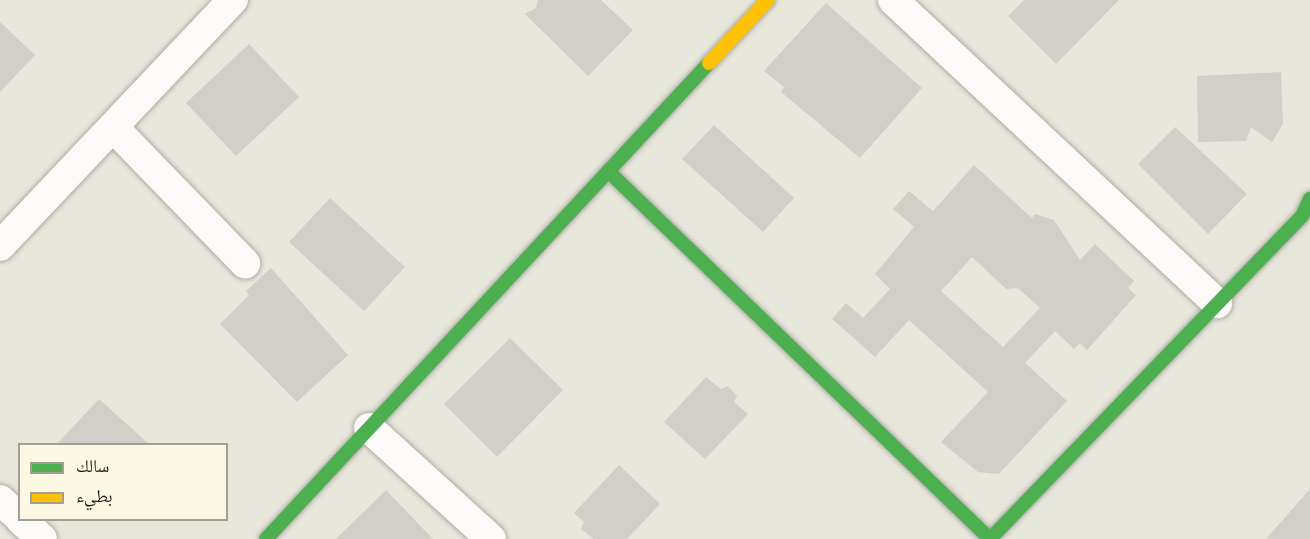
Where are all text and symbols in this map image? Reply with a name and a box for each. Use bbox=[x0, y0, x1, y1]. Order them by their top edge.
legend bbox=[18, 443, 228, 521]
text: سالك bbox=[76, 455, 109, 477]
text: بطيء bbox=[76, 485, 113, 507]

